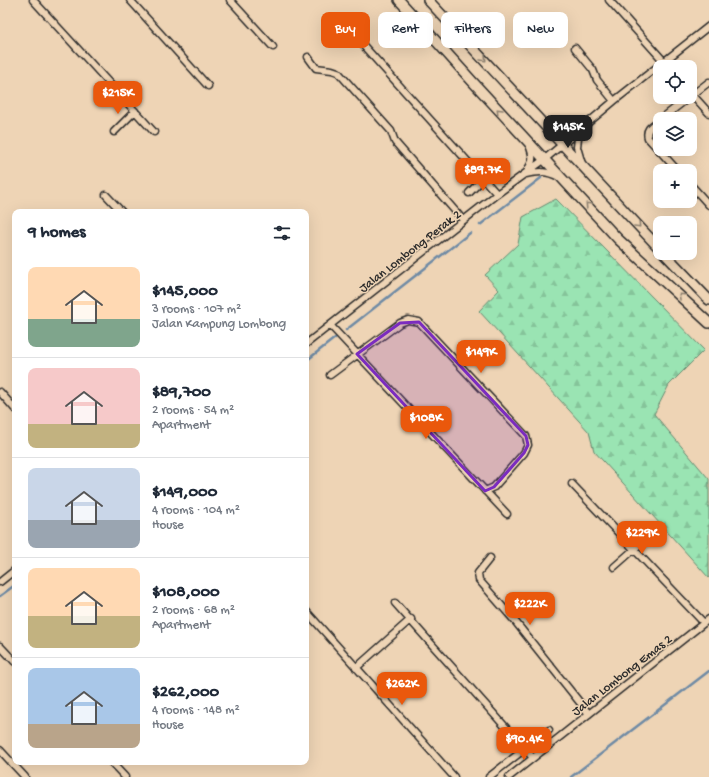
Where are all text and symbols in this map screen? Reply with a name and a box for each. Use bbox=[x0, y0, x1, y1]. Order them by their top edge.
chip: Buy bbox=[321, 12, 370, 48]
chip: Rent bbox=[378, 12, 433, 48]
chip: Filters bbox=[441, 12, 505, 48]
chip: New bbox=[513, 12, 568, 48]
one-way arrow bbox=[479, 55, 486, 62]
map controls bbox=[653, 60, 697, 260]
button: locate bbox=[653, 60, 697, 104]
pin: $215K bbox=[90, 81, 146, 115]
text: $215K bbox=[102, 86, 134, 101]
one-way arrow bbox=[497, 108, 504, 115]
button: layers bbox=[653, 112, 697, 156]
pin: $145K bbox=[540, 115, 596, 149]
text: $145K bbox=[552, 120, 584, 135]
pin: $89.7K bbox=[450, 158, 516, 192]
text: $89.7K bbox=[464, 163, 502, 178]
button: + bbox=[653, 164, 697, 208]
one-way arrow bbox=[585, 203, 592, 210]
street label: Jalan Lombong Perak 2 bbox=[357, 207, 465, 296]
button: − bbox=[653, 216, 697, 260]
one-way arrow bbox=[633, 220, 641, 228]
icon: filters bbox=[271, 222, 293, 244]
text: 9 homes bbox=[28, 223, 86, 243]
text: $145,000 bbox=[152, 282, 218, 302]
icon: home bbox=[60, 283, 108, 331]
one-way arrow bbox=[678, 293, 686, 301]
text: 3 rooms · 107 m² bbox=[152, 302, 241, 317]
text: Jalan Kampung Lombong bbox=[152, 317, 286, 332]
pin: $149K bbox=[453, 340, 509, 374]
text: $149K bbox=[466, 345, 496, 360]
text: $89,700 bbox=[152, 383, 211, 403]
icon: home bbox=[60, 384, 108, 432]
text: 2 rooms · 54 m² bbox=[152, 403, 234, 418]
pin: $108K bbox=[398, 406, 454, 440]
text: $108K bbox=[410, 411, 442, 426]
text: Apartment bbox=[152, 418, 211, 433]
text: $149,000 bbox=[152, 483, 217, 503]
icon: home bbox=[60, 484, 108, 532]
text: 4 rooms · 104 m² bbox=[152, 503, 240, 518]
text: House bbox=[152, 518, 184, 533]
pin: $229K bbox=[614, 521, 670, 555]
text: $229K bbox=[626, 526, 658, 541]
text: $108,000 bbox=[152, 583, 220, 603]
icon: home bbox=[60, 584, 108, 632]
pin: $222K bbox=[502, 592, 558, 626]
text: $222K bbox=[514, 597, 546, 612]
text: 2 rooms · 68 m² bbox=[152, 603, 235, 618]
text: Apartment bbox=[152, 618, 211, 633]
street label: Jalan Lombong Emas 2 bbox=[569, 632, 676, 720]
pin: $262K bbox=[374, 672, 430, 706]
text: $262K bbox=[386, 677, 418, 692]
text: $262,000 bbox=[152, 683, 219, 703]
icon: home bbox=[60, 684, 108, 732]
text: 4 rooms · 148 m² bbox=[152, 703, 240, 718]
text: House bbox=[152, 718, 184, 733]
pin: $90.4K bbox=[491, 727, 557, 761]
text: $90.4K bbox=[505, 732, 543, 747]

